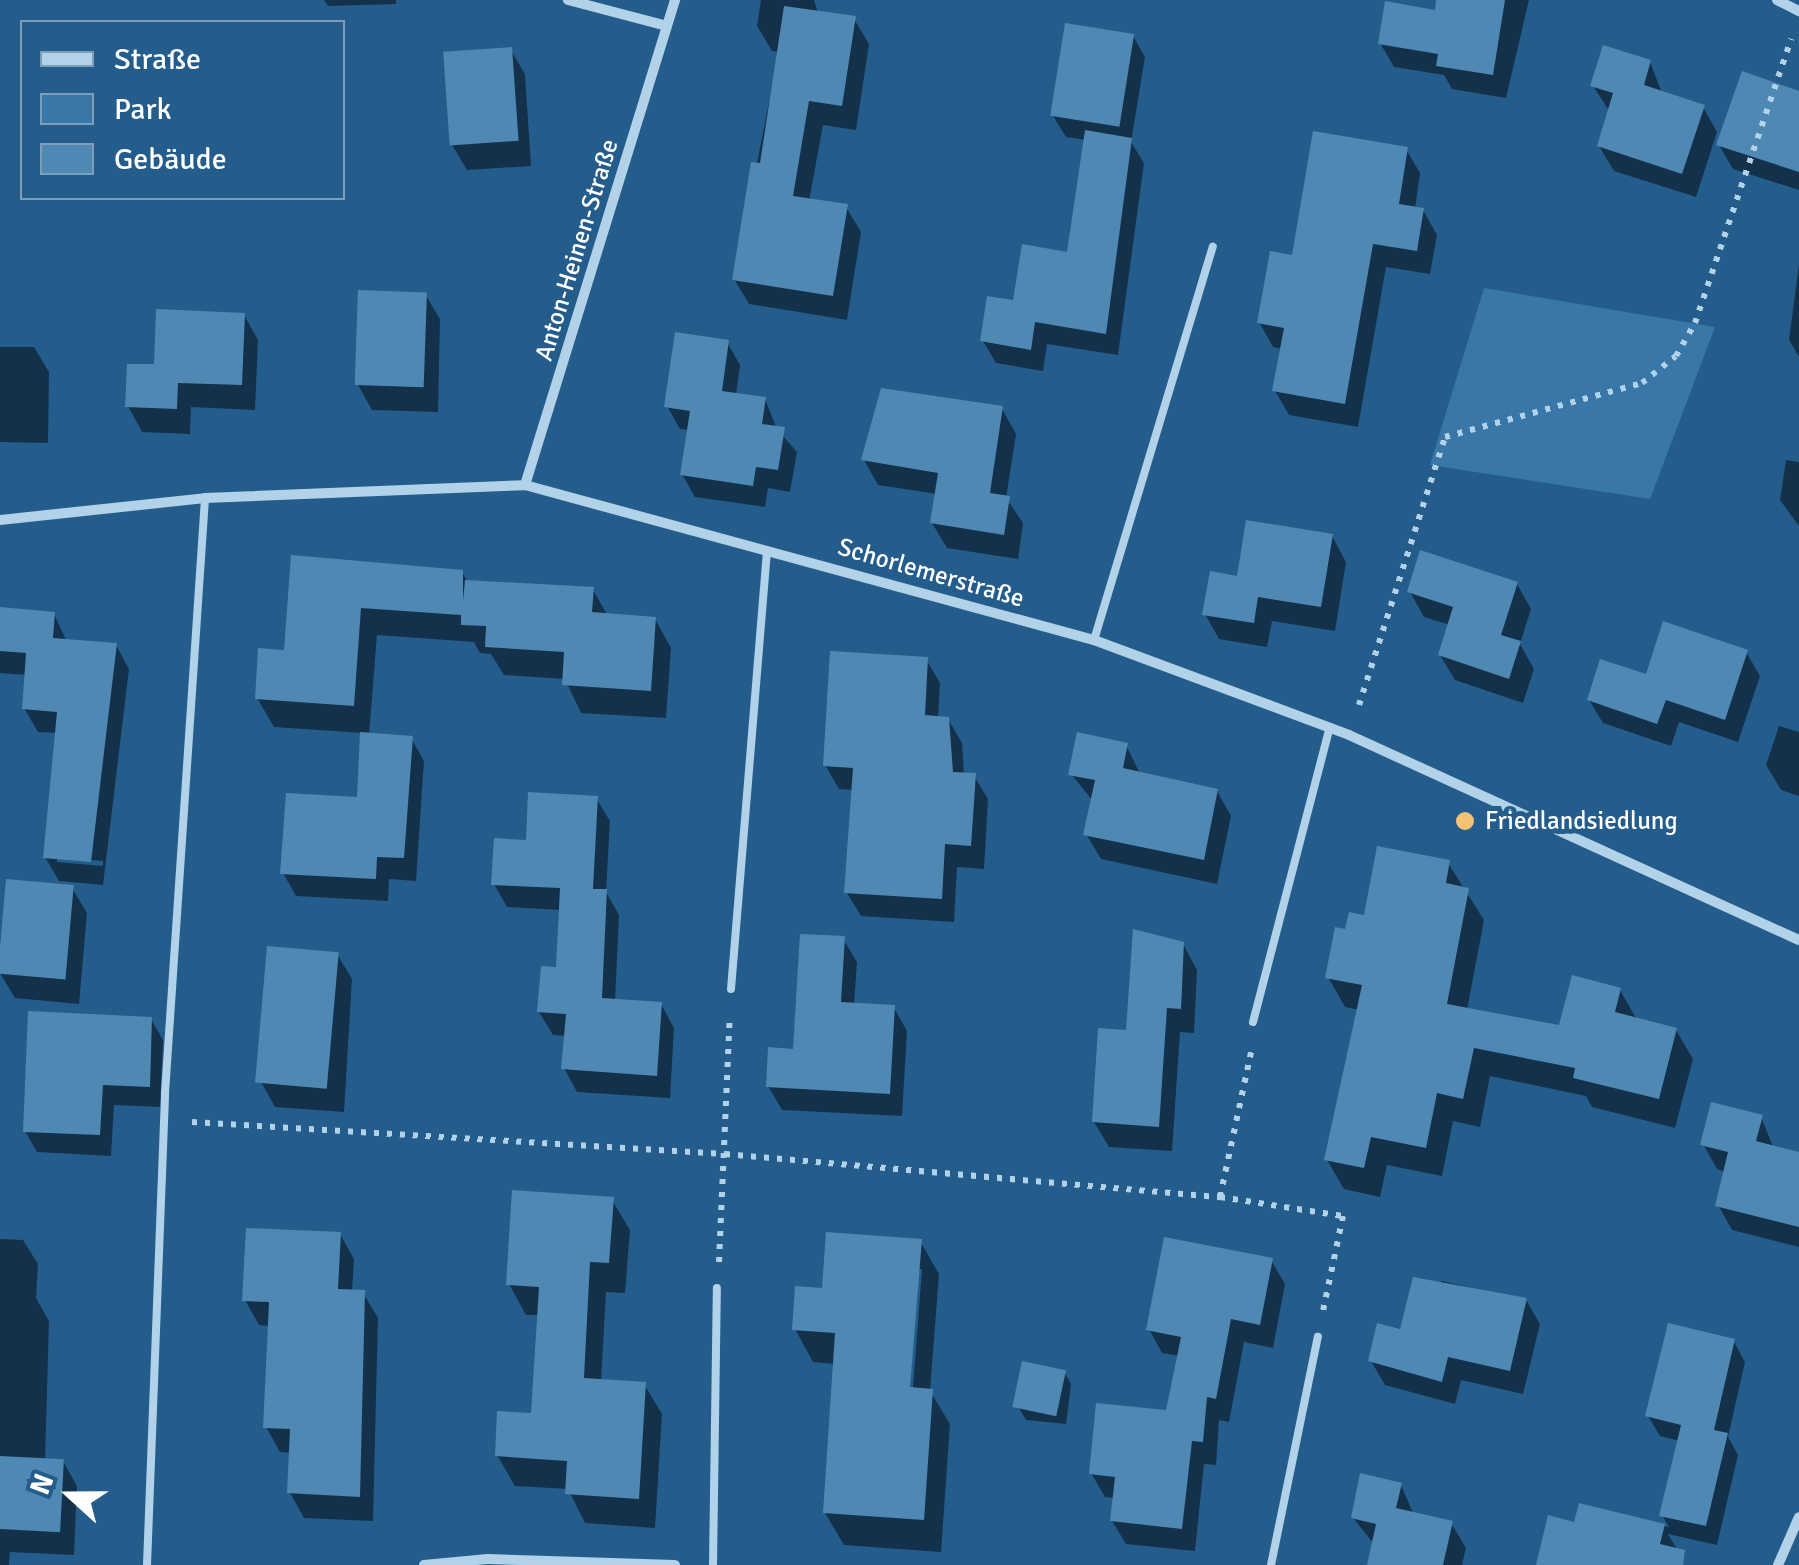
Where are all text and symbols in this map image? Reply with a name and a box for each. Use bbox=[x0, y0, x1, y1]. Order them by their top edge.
legend bbox=[20, 20, 345, 200]
text: Straße bbox=[114, 41, 201, 78]
text: Park bbox=[114, 91, 172, 128]
street label: Anton-Heinen-Straße bbox=[529, 136, 625, 364]
text: Gebäude bbox=[114, 141, 227, 178]
street label: Schorlemerstraße bbox=[834, 532, 1028, 614]
place label: Friedlandsiedlung bbox=[1485, 806, 1678, 836]
marker: Friedlandsiedlung bbox=[1454, 810, 1476, 832]
north arrow bbox=[20, 1445, 120, 1545]
text: N bbox=[23, 1469, 61, 1499]

